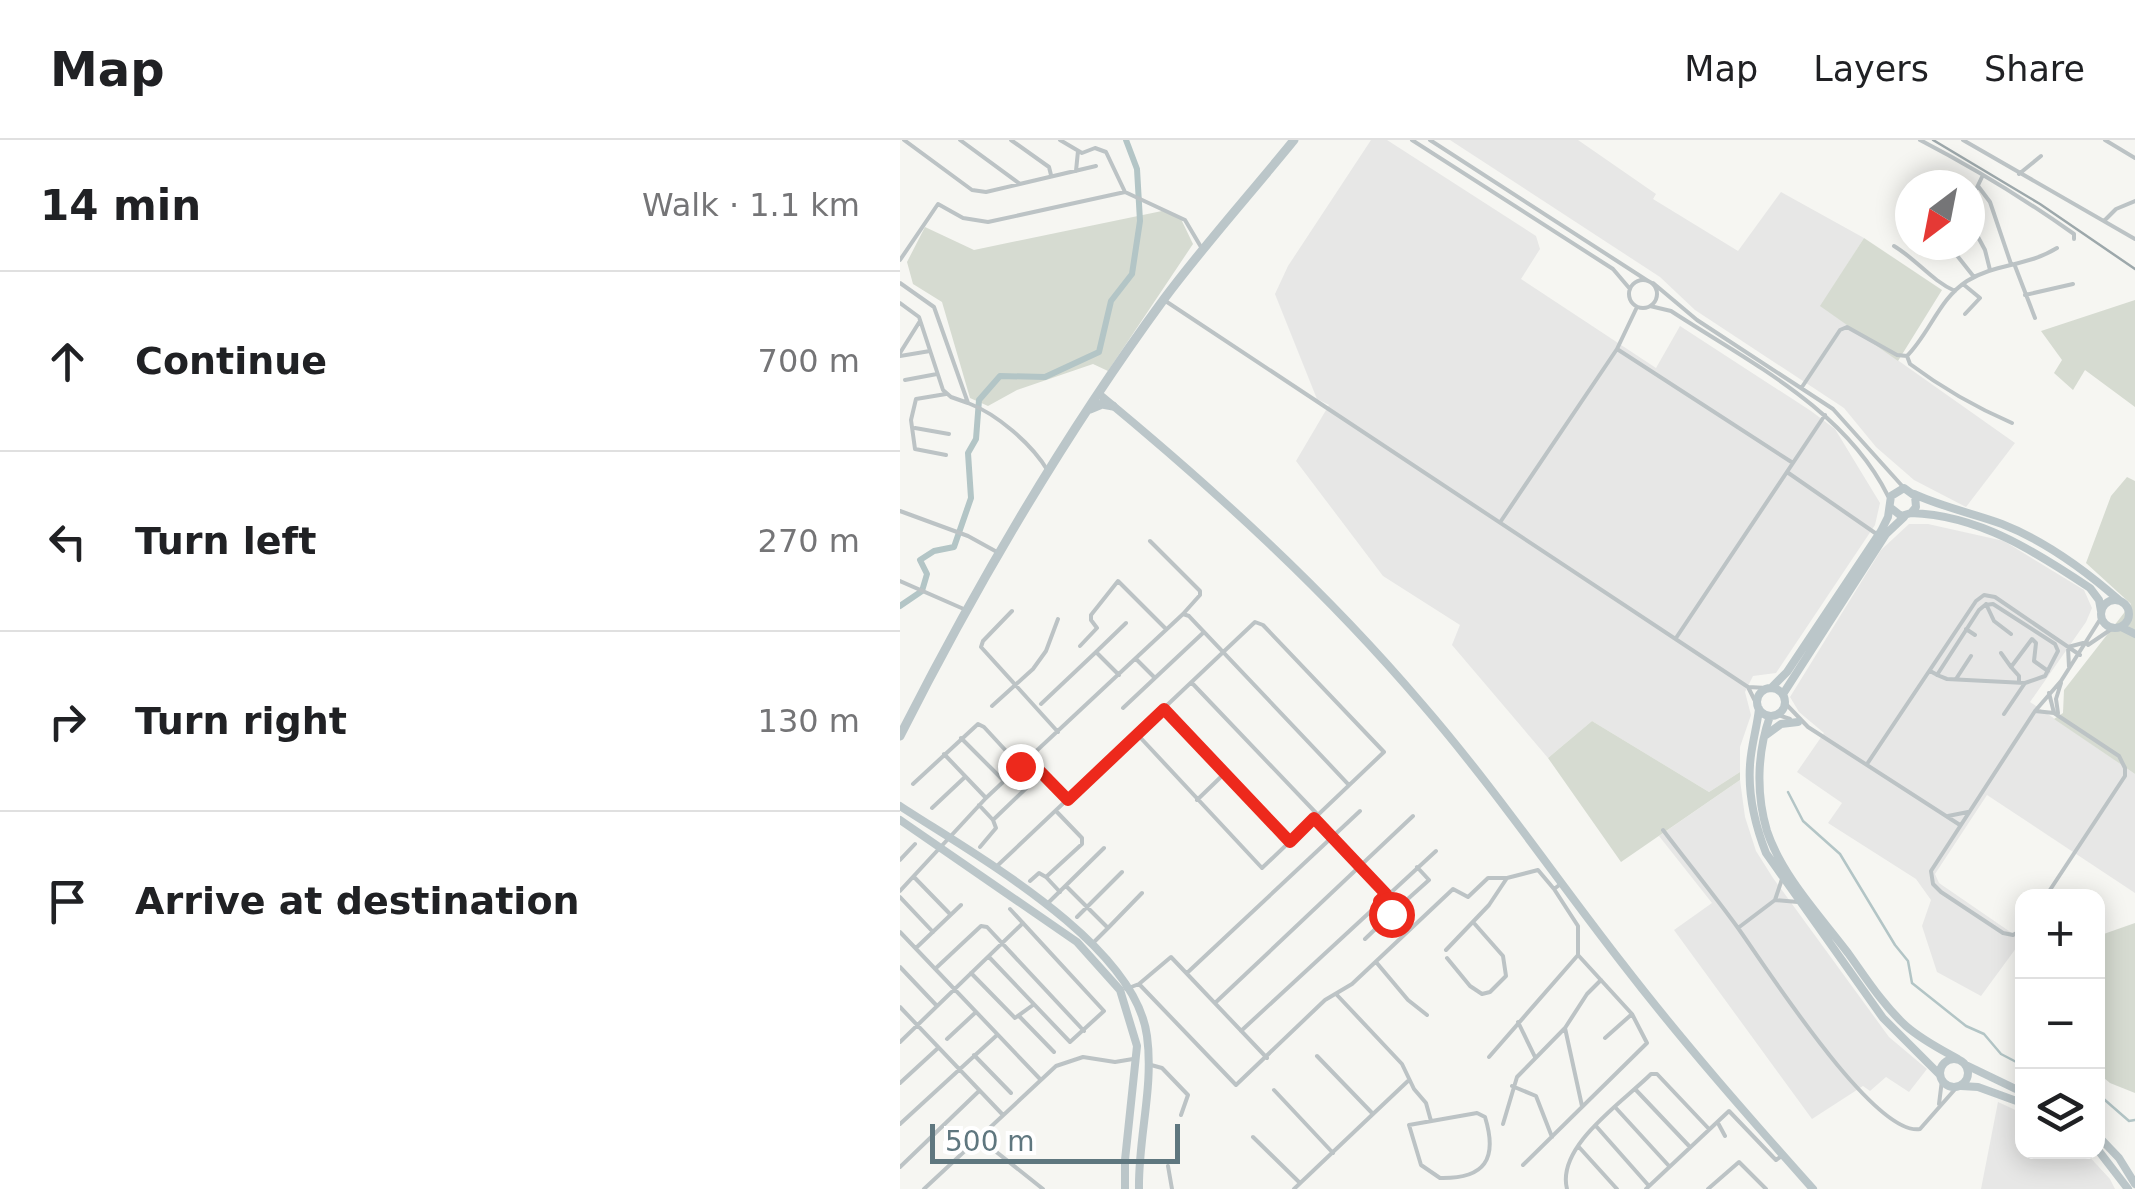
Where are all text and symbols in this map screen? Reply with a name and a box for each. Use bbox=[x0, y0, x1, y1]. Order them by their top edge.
text: Map bbox=[50, 41, 165, 97]
text: Map bbox=[1684, 49, 1758, 89]
text: Layers bbox=[1813, 49, 1929, 89]
text: Share bbox=[1984, 49, 2085, 89]
north arrow bbox=[1895, 170, 1985, 260]
text: 14 min bbox=[40, 181, 201, 230]
text: Walk · 1.1 km bbox=[642, 186, 860, 224]
icon: ahead bbox=[40, 334, 95, 389]
text: Continue bbox=[135, 339, 327, 383]
text: 700 m bbox=[758, 342, 860, 380]
icon: left bbox=[40, 514, 95, 569]
text: Turn left bbox=[135, 519, 316, 563]
text: 270 m bbox=[758, 522, 860, 560]
icon: right bbox=[40, 694, 95, 749]
text: Turn right bbox=[135, 699, 347, 743]
text: 130 m bbox=[758, 702, 860, 740]
route end bbox=[998, 744, 1044, 790]
icon: arrive bbox=[40, 874, 95, 929]
text: Arrive at destination bbox=[135, 879, 580, 923]
map controls bbox=[2015, 889, 2105, 1159]
button: + bbox=[2015, 889, 2105, 979]
route start bbox=[1369, 892, 1415, 938]
button: − bbox=[2015, 979, 2105, 1069]
button: layers bbox=[2015, 1069, 2105, 1159]
scale bar bbox=[930, 1119, 1180, 1164]
text: 500 m bbox=[945, 1125, 1035, 1158]

